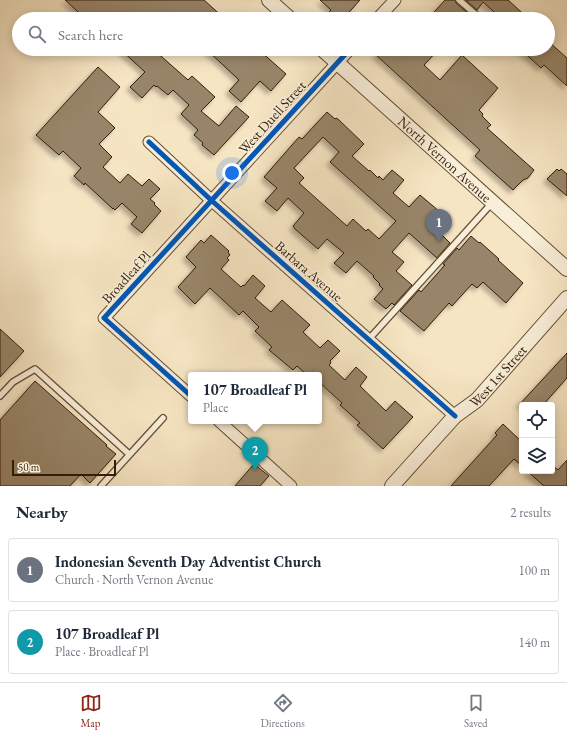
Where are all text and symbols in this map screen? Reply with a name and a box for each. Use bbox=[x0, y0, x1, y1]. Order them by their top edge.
search box bbox=[12, 12, 555, 56]
icon: search bbox=[26, 23, 48, 45]
text: Search here bbox=[58, 25, 123, 44]
street label: West Duell Street bbox=[234, 76, 310, 157]
street label: North Vernon Avenue bbox=[394, 112, 496, 206]
your location bbox=[222, 163, 242, 183]
pin: 1 bbox=[426, 209, 452, 242]
street label: Barbara Avenue bbox=[271, 237, 347, 306]
street label: Broadleaf Pl bbox=[98, 246, 155, 307]
street label: West 1st Street bbox=[466, 341, 531, 412]
popup bbox=[188, 372, 322, 424]
text: 107 Broadleaf Pl bbox=[203, 380, 307, 399]
text: Place bbox=[203, 399, 228, 416]
map controls bbox=[519, 402, 555, 474]
button: locate bbox=[519, 402, 555, 438]
pin: 2 bbox=[242, 437, 268, 470]
button: layers bbox=[519, 438, 555, 474]
scale bar bbox=[12, 458, 116, 477]
text: 50 m bbox=[18, 460, 39, 474]
text: Nearby bbox=[16, 501, 68, 523]
text: 2 results bbox=[510, 504, 551, 521]
text: Indonesian Seventh Day Adventist Church bbox=[55, 552, 321, 571]
text: 1 bbox=[27, 562, 33, 579]
text: 100 m bbox=[519, 562, 550, 579]
text: Church · North Vernon Avenue bbox=[55, 571, 213, 588]
text: 107 Broadleaf Pl bbox=[55, 624, 159, 643]
text: 2 bbox=[27, 634, 33, 651]
text: 140 m bbox=[519, 634, 550, 651]
text: Place · Broadleaf Pl bbox=[55, 643, 149, 660]
tab: Map bbox=[80, 692, 102, 730]
tab: Directions bbox=[261, 692, 305, 730]
tab: Saved bbox=[464, 692, 487, 730]

